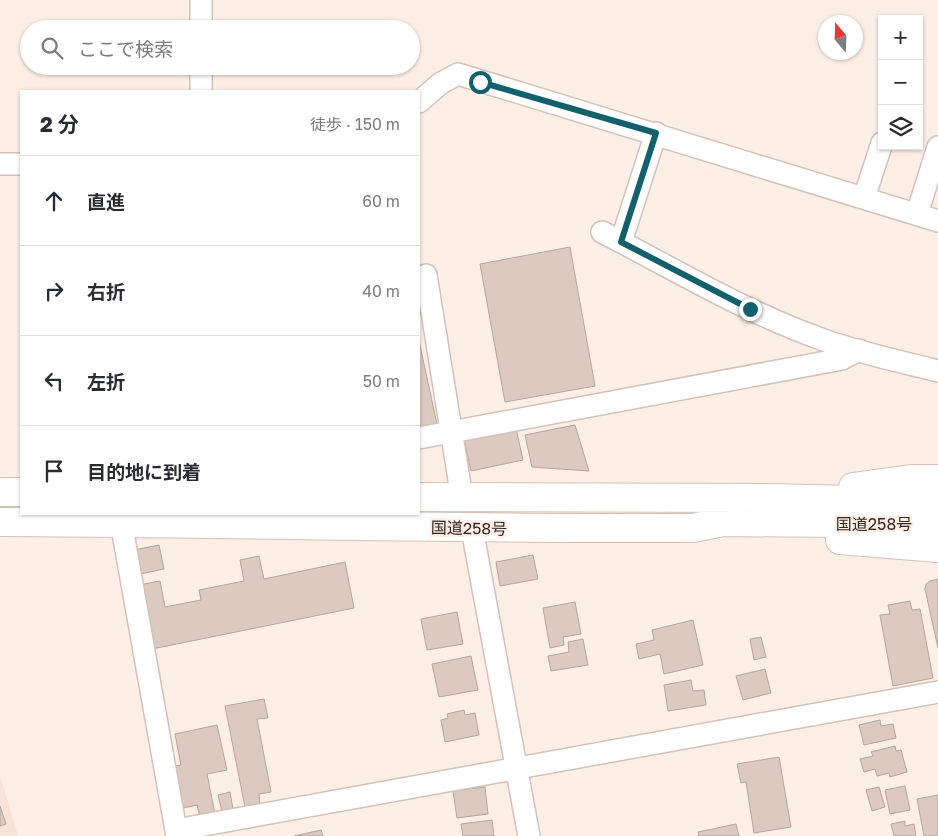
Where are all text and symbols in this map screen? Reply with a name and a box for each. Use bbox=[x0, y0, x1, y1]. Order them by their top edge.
north arrow bbox=[818, 15, 863, 60]
map controls bbox=[878, 15, 923, 150]
button: + bbox=[878, 15, 923, 60]
search box bbox=[20, 20, 420, 75]
icon: search bbox=[38, 34, 66, 62]
text: ここで検索 bbox=[78, 37, 173, 60]
button: − bbox=[878, 60, 923, 105]
route start bbox=[469, 71, 492, 94]
button: layers bbox=[878, 105, 923, 150]
text: 2 分 bbox=[40, 111, 79, 137]
text: 徒歩 · 150 m bbox=[310, 114, 400, 134]
icon: ahead bbox=[40, 187, 68, 215]
text: 直進 bbox=[87, 190, 125, 213]
text: 60 m bbox=[362, 191, 400, 211]
icon: right bbox=[40, 277, 68, 305]
text: 右折 bbox=[87, 280, 125, 303]
text: 40 m bbox=[362, 281, 400, 301]
route end bbox=[739, 298, 762, 321]
icon: left bbox=[40, 367, 68, 395]
text: 左折 bbox=[87, 370, 125, 393]
text: 50 m bbox=[363, 371, 400, 391]
icon: arrive bbox=[40, 457, 68, 485]
text: 目的地に到着 bbox=[87, 460, 201, 483]
street label: 国道258号 bbox=[836, 514, 912, 534]
street label: 国道258号 bbox=[431, 517, 507, 539]

